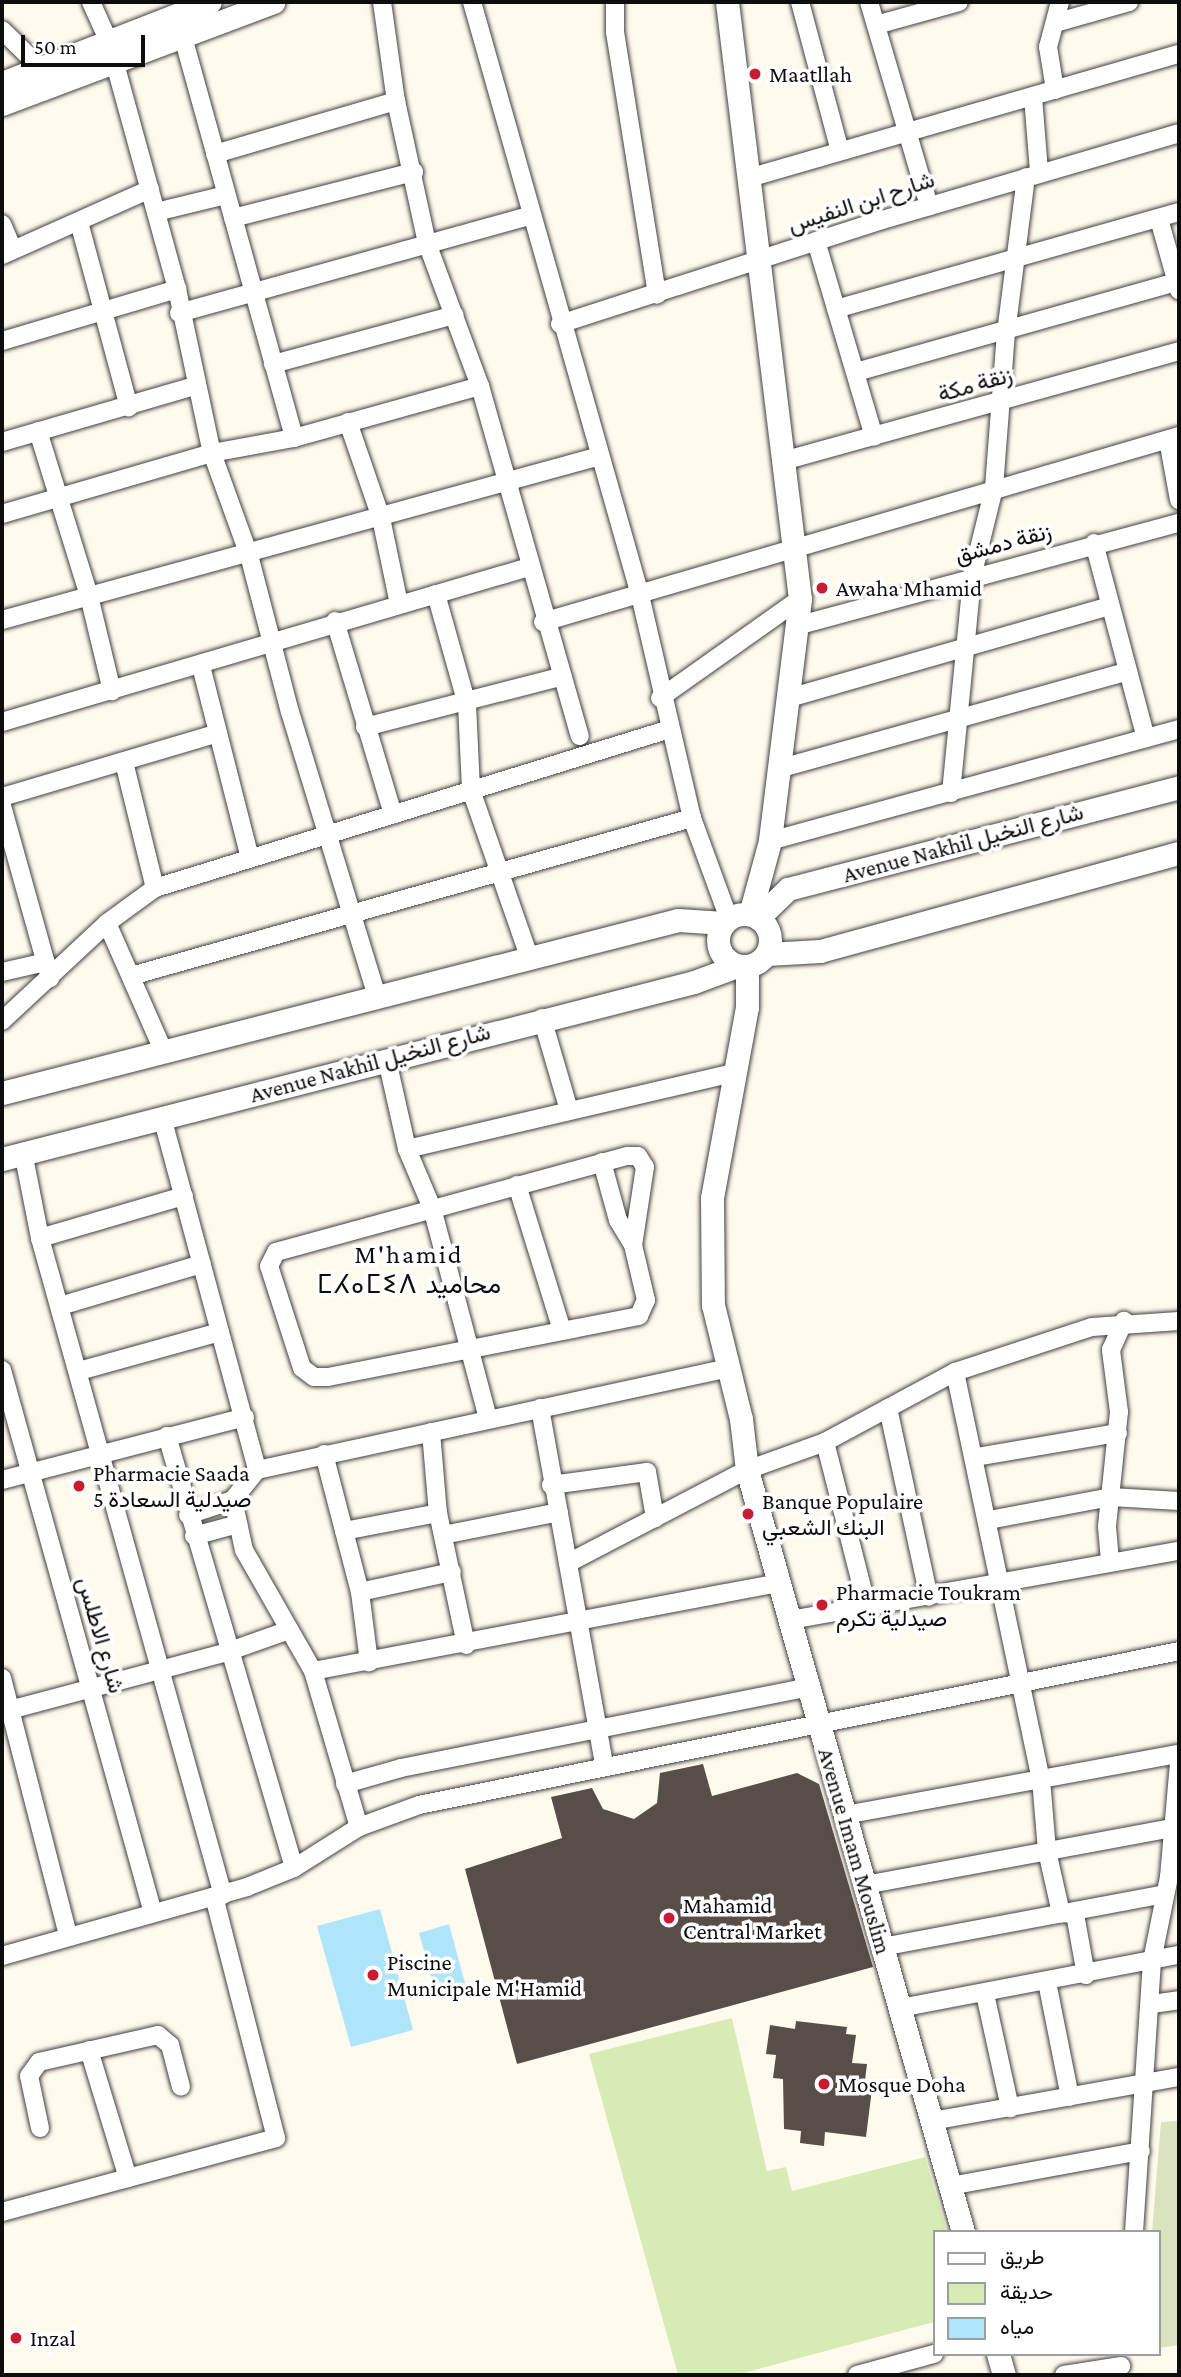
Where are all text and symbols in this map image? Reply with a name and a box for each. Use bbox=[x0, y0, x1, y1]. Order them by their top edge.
scale bar bbox=[24, 21, 149, 65]
text: 50 m bbox=[34, 35, 77, 59]
place label: Maatllah bbox=[769, 60, 852, 88]
marker: Maatllah bbox=[747, 66, 763, 82]
street label: شارح ابن النفيس bbox=[784, 165, 938, 239]
street label: زنقة مكة bbox=[934, 360, 1016, 408]
street label: زنقة دمشق bbox=[952, 517, 1054, 569]
place label: Awaha Mhamid bbox=[836, 574, 982, 602]
marker: Awaha Mhamid bbox=[814, 580, 830, 596]
street label: Avenue Nakhil شارع النخيل bbox=[840, 798, 1086, 888]
street label: Avenue Nakhil شارع النخيل bbox=[247, 1018, 493, 1108]
district label: M'hamid ⵎⵃⴰⵎⵉⴷ محاميد bbox=[324, 1239, 494, 1300]
place label: Pharmacie Saada 5 صيدلية السعادة bbox=[93, 1459, 251, 1513]
marker: Pharmacie Saada 5 صيدلية السعادة bbox=[71, 1478, 87, 1494]
place label: Banque Populaire البنك الشعبي bbox=[762, 1487, 923, 1541]
marker: Banque Populaire البنك الشعبي bbox=[740, 1506, 756, 1522]
street label: شارع الاطلس bbox=[71, 1574, 131, 1696]
place label: Pharmacie Toukram صيدلية تكرم bbox=[836, 1578, 1021, 1632]
marker: Pharmacie Toukram صيدلية تكرم bbox=[814, 1597, 830, 1613]
street label: Avenue Imam Mouslim bbox=[812, 1745, 898, 1957]
place label: Mahamid Central Market bbox=[683, 1891, 822, 1945]
marker: Mahamid Central Market bbox=[661, 1910, 677, 1926]
place label: Piscine Municipale M'Hamid bbox=[387, 1948, 582, 2002]
marker: Piscine Municipale M'Hamid bbox=[365, 1967, 381, 1983]
place label: Mosque Doha bbox=[838, 2070, 966, 2098]
marker: Mosque Doha bbox=[816, 2076, 832, 2092]
legend bbox=[932, 2230, 1160, 2356]
text: طريق bbox=[1000, 2245, 1045, 2269]
text: حديقة bbox=[1000, 2280, 1053, 2304]
text: مياه bbox=[1000, 2315, 1034, 2339]
place label: Inzal bbox=[30, 2324, 76, 2352]
marker: Inzal bbox=[8, 2330, 24, 2346]

